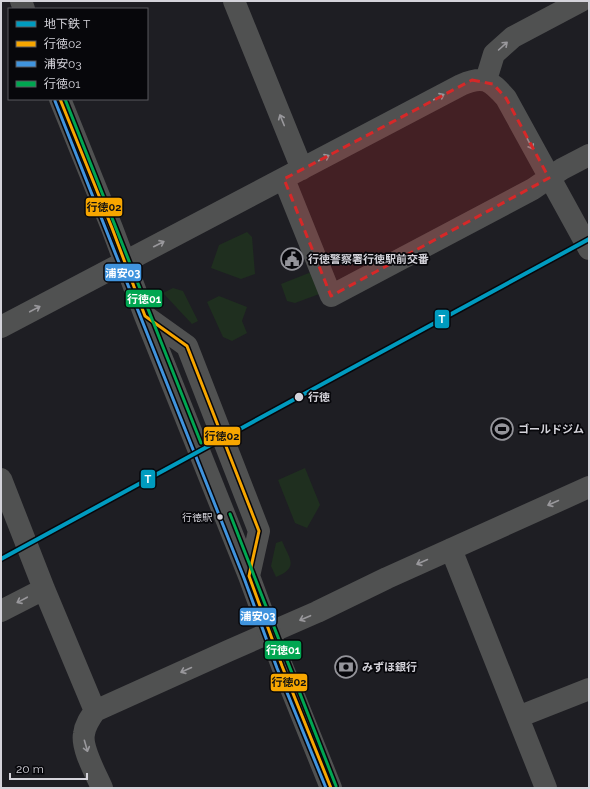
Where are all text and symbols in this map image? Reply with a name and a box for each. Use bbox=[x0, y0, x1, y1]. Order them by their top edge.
legend bbox=[8, 8, 148, 100]
text: 地下鉄 T bbox=[44, 17, 91, 31]
text: 行徳02 bbox=[44, 37, 82, 51]
one-way arrow bbox=[497, 42, 508, 51]
text: 浦安03 bbox=[44, 57, 82, 71]
text: 行徳01 bbox=[44, 77, 80, 91]
one-way arrow bbox=[433, 92, 445, 100]
one-way arrow bbox=[278, 115, 286, 127]
one-way arrow bbox=[527, 138, 535, 150]
one-way arrow bbox=[318, 153, 330, 161]
line badge: 行徳02 bbox=[85, 197, 123, 217]
text: 行徳02 bbox=[87, 201, 121, 214]
one-way arrow bbox=[153, 240, 165, 247]
public building icon: 行徳警察署行徳駅前交番 bbox=[279, 246, 305, 272]
place label: 行徳警察署行徳駅前交番 bbox=[308, 253, 429, 266]
line badge: 浦安03 bbox=[104, 263, 142, 282]
text: 浦安03 bbox=[106, 267, 140, 280]
line badge: 行徳01 bbox=[125, 289, 163, 308]
text: 行徳01 bbox=[127, 293, 162, 306]
one-way arrow bbox=[29, 304, 41, 312]
line badge: T bbox=[434, 309, 450, 329]
text: T bbox=[439, 313, 446, 326]
marker: 行徳 bbox=[293, 391, 305, 403]
place label: 行徳 bbox=[308, 391, 330, 404]
sports icon: ゴールドジム bbox=[489, 416, 515, 442]
place label: ゴールドジム bbox=[518, 423, 584, 436]
line badge: 行徳02 bbox=[203, 426, 241, 446]
text: 行徳02 bbox=[205, 430, 239, 443]
line badge: T bbox=[140, 469, 156, 489]
text: T bbox=[145, 473, 152, 486]
one-way arrow bbox=[548, 499, 560, 507]
place label: 行徳駅 bbox=[182, 512, 213, 523]
marker: 行徳駅 bbox=[215, 512, 225, 522]
one-way arrow bbox=[417, 559, 429, 566]
one-way arrow bbox=[17, 597, 29, 604]
line badge: 浦安03 bbox=[239, 607, 277, 626]
text: 浦安03 bbox=[241, 610, 275, 623]
one-way arrow bbox=[299, 614, 311, 622]
line badge: 行徳01 bbox=[264, 640, 302, 660]
text: 行徳01 bbox=[266, 644, 301, 657]
bank icon: みずほ銀行 bbox=[333, 654, 359, 680]
place label: みずほ銀行 bbox=[362, 661, 417, 674]
one-way arrow bbox=[180, 667, 192, 674]
line badge: 行徳02 bbox=[270, 673, 308, 692]
text: 行徳02 bbox=[272, 676, 306, 689]
one-way arrow bbox=[83, 740, 90, 753]
scale bar bbox=[10, 755, 87, 781]
text: 20 m bbox=[16, 762, 44, 776]

